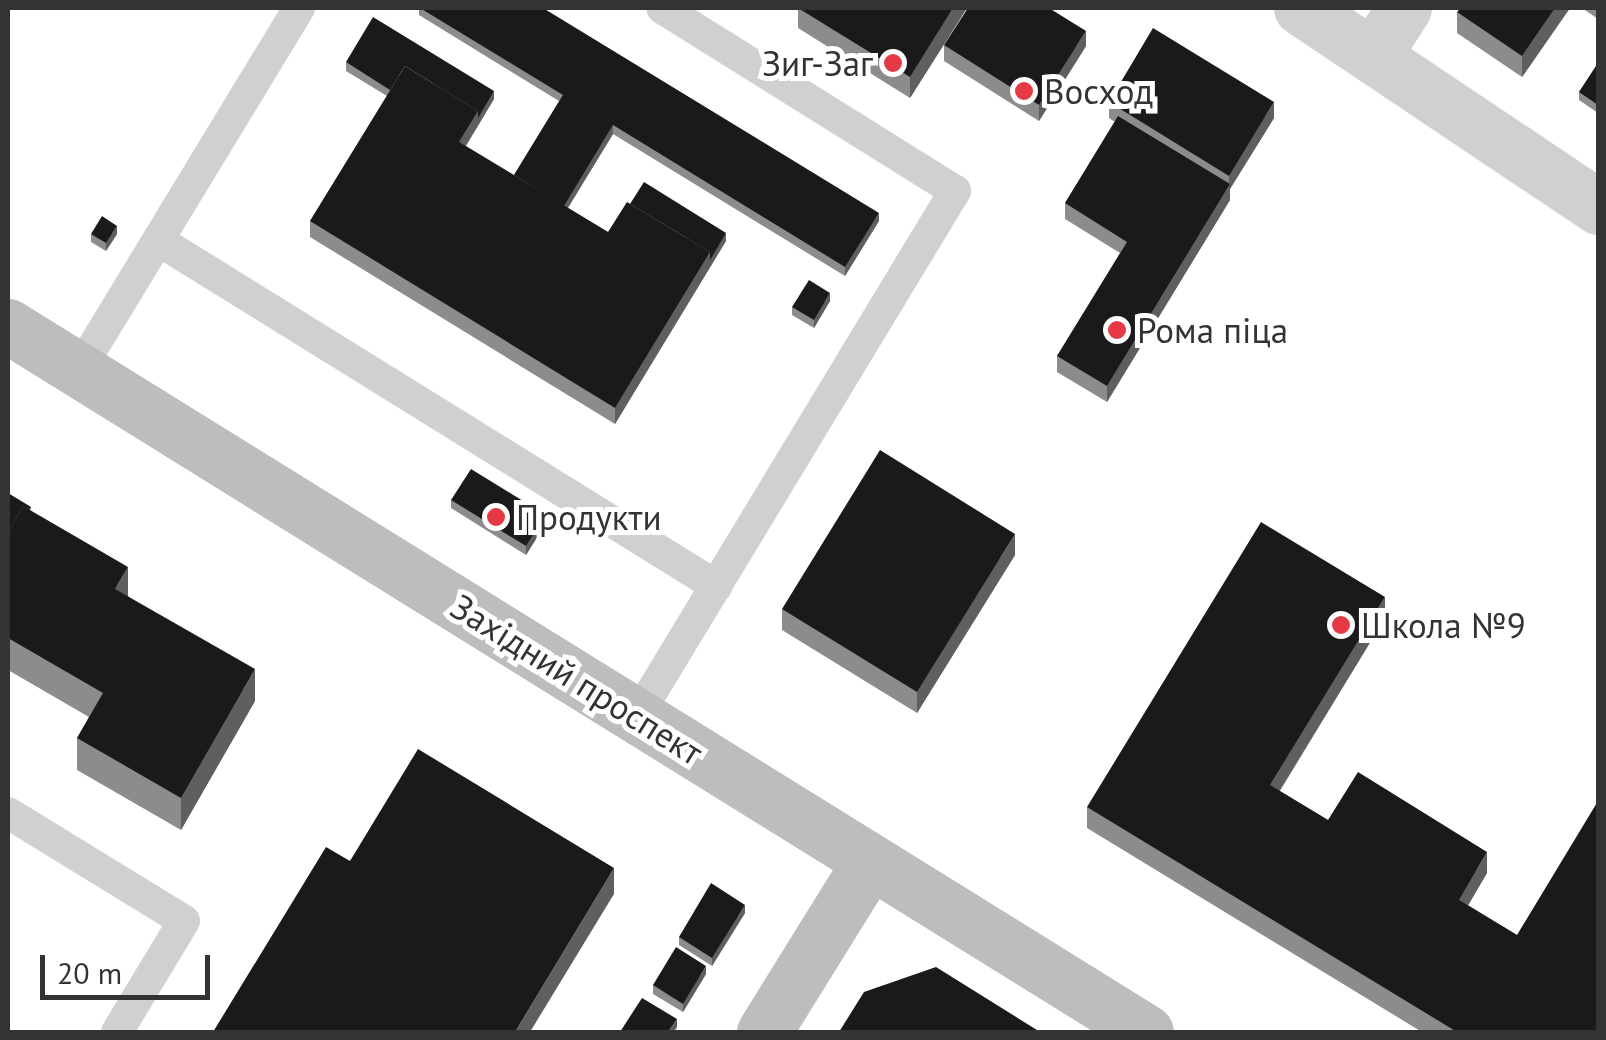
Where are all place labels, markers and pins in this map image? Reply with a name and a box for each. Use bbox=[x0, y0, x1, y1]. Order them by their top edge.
place label: Зиг-Заг bbox=[762, 42, 873, 84]
marker: Зиг-Заг bbox=[882, 52, 904, 74]
place label: Восход bbox=[1044, 70, 1153, 112]
marker: Восход bbox=[1013, 80, 1035, 102]
place label: Рома піца bbox=[1137, 309, 1288, 351]
marker: Рома піца bbox=[1106, 319, 1128, 341]
place label: Продукти bbox=[516, 496, 662, 538]
marker: Продукти bbox=[485, 506, 507, 528]
place label: Школа №9 bbox=[1361, 604, 1526, 646]
marker: Школа №9 bbox=[1330, 614, 1352, 636]

